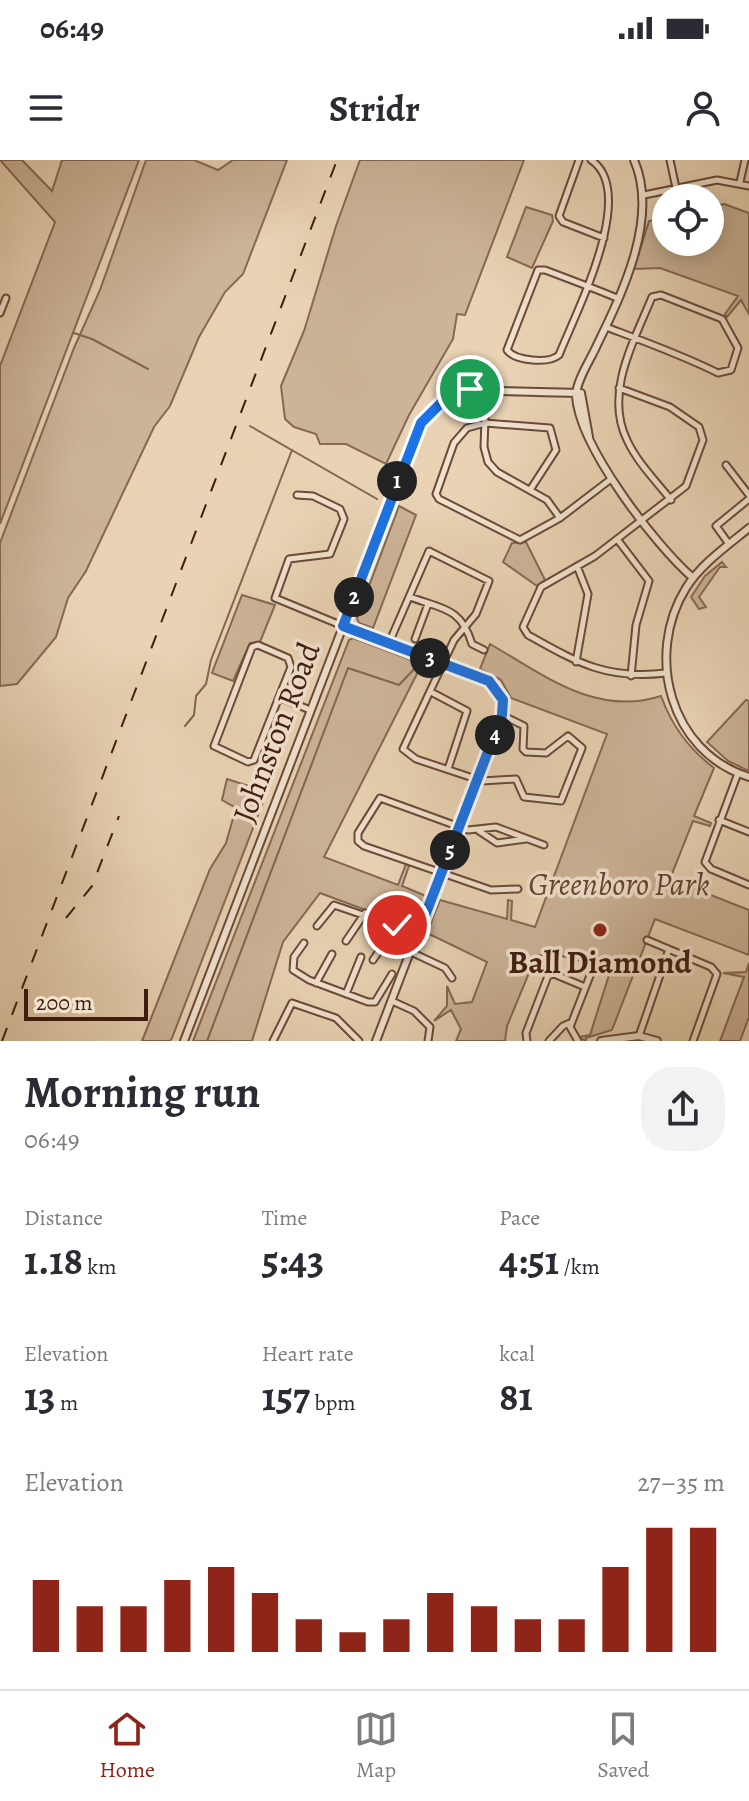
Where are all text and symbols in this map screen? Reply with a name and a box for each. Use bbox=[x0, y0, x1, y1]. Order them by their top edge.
text: 06:49 bbox=[40, 8, 104, 48]
text: Stridr bbox=[329, 84, 420, 133]
icon: menu bbox=[24, 86, 68, 130]
icon: person bbox=[681, 86, 725, 130]
map controls bbox=[652, 184, 724, 256]
button: locate bbox=[652, 184, 724, 256]
pin bbox=[436, 355, 504, 423]
icon: arrive bbox=[448, 367, 492, 411]
pin: 1 bbox=[377, 461, 417, 501]
text: 1 bbox=[393, 466, 401, 496]
pin: 2 bbox=[334, 577, 374, 617]
text: 2 bbox=[349, 582, 359, 612]
street label: Johnston Road bbox=[221, 635, 331, 828]
pin: 3 bbox=[410, 638, 450, 678]
text: 3 bbox=[425, 643, 435, 673]
pin: 4 bbox=[475, 715, 515, 755]
text: 4 bbox=[490, 720, 500, 750]
pin: 5 bbox=[430, 830, 470, 870]
text: 5 bbox=[445, 835, 455, 865]
park label: Greenboro Park bbox=[528, 862, 710, 906]
pin bbox=[363, 891, 431, 959]
icon: check bbox=[375, 903, 419, 947]
marker: Ball Diamond bbox=[591, 921, 609, 939]
place label: Ball Diamond bbox=[508, 940, 692, 984]
scale bar bbox=[24, 985, 148, 1021]
text: 200 m bbox=[36, 988, 93, 1018]
text: Morning run bbox=[24, 1062, 260, 1122]
button: share bbox=[641, 1067, 725, 1151]
text: 06:49 bbox=[24, 1122, 80, 1157]
text: Distance bbox=[24, 1203, 103, 1233]
text: Time bbox=[262, 1203, 307, 1233]
text: Pace bbox=[499, 1203, 540, 1233]
text: 1.18 bbox=[24, 1233, 83, 1288]
text: 5:43 bbox=[262, 1233, 324, 1288]
text: 4:51 bbox=[499, 1233, 559, 1288]
text: km bbox=[83, 1252, 116, 1282]
text: /km bbox=[559, 1252, 600, 1282]
text: Elevation bbox=[24, 1339, 108, 1369]
text: Heart rate bbox=[262, 1339, 354, 1369]
text: kcal bbox=[499, 1339, 535, 1369]
text: 13 bbox=[24, 1369, 56, 1424]
text: 157 bbox=[262, 1369, 310, 1424]
text: 81 bbox=[499, 1369, 533, 1424]
text: m bbox=[56, 1388, 78, 1418]
text: bpm bbox=[310, 1388, 356, 1418]
text: Elevation bbox=[24, 1465, 124, 1500]
text: 27–35 m bbox=[637, 1465, 725, 1500]
tab: Home bbox=[100, 1707, 155, 1785]
tab: Map bbox=[354, 1707, 398, 1785]
tab: Saved bbox=[597, 1707, 649, 1785]

